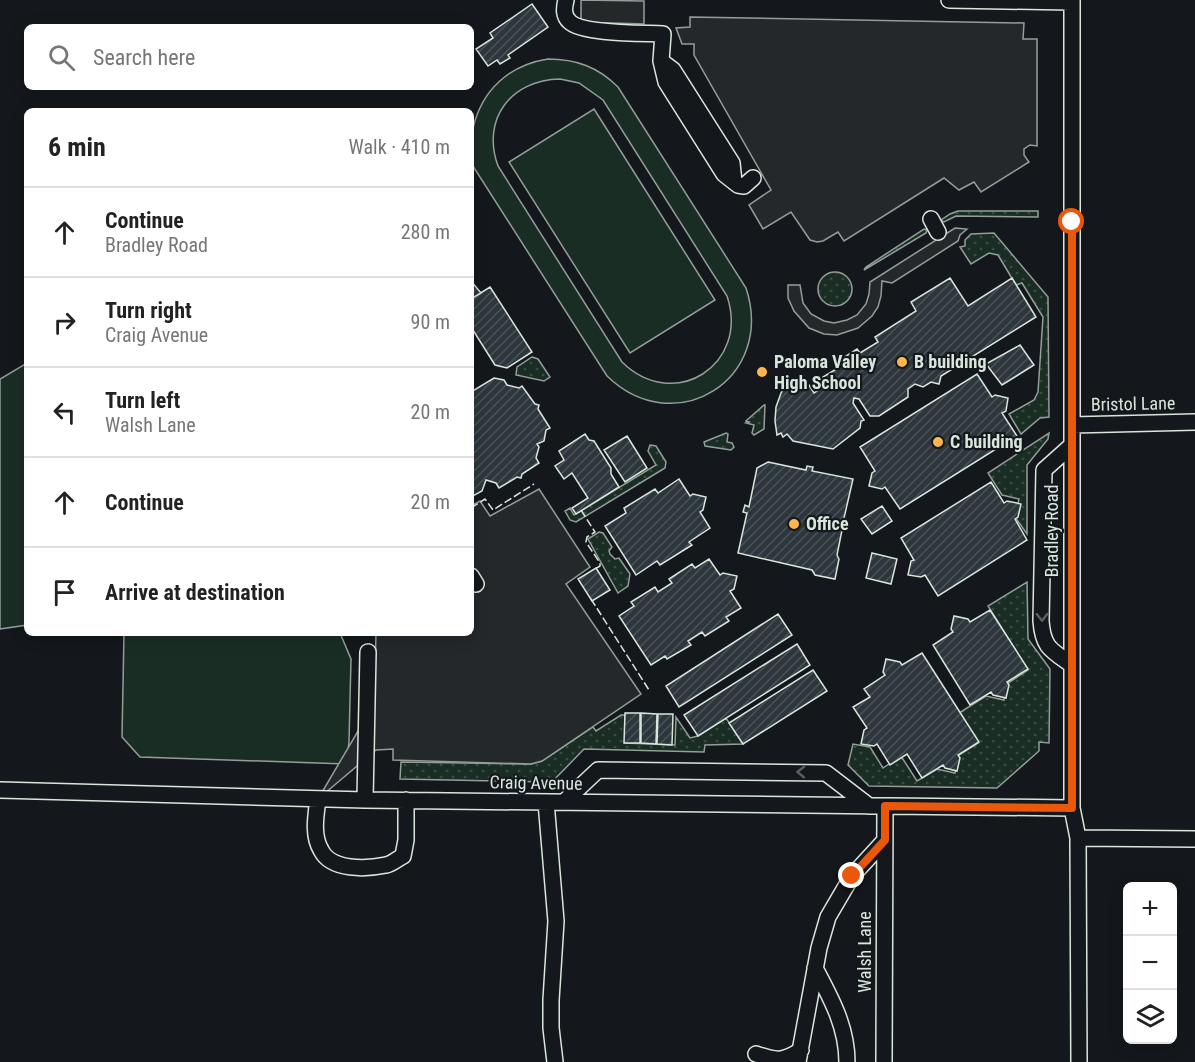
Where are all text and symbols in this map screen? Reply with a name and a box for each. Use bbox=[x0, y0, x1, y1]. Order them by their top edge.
search box bbox=[24, 24, 474, 90]
icon: search bbox=[45, 41, 78, 74]
text: Search here bbox=[93, 45, 195, 70]
text: 6 min bbox=[48, 132, 106, 162]
text: Walk · 410 m bbox=[349, 135, 450, 159]
text: Continue bbox=[105, 208, 184, 233]
route start bbox=[1058, 208, 1084, 234]
icon: ahead bbox=[48, 216, 81, 249]
text: 280 m bbox=[401, 220, 450, 244]
text: Bradley Road bbox=[105, 233, 208, 257]
text: Turn right bbox=[105, 298, 192, 323]
icon: right bbox=[48, 306, 81, 339]
text: 90 m bbox=[411, 310, 450, 334]
text: Craig Avenue bbox=[105, 323, 208, 347]
place label: Paloma Valley High School bbox=[774, 351, 876, 393]
place label: B building bbox=[914, 351, 986, 372]
marker: B building bbox=[895, 355, 909, 369]
marker: Paloma Valley High School bbox=[755, 365, 769, 379]
text: Turn left bbox=[105, 388, 180, 413]
street label: Bristol Lane bbox=[1091, 392, 1175, 415]
icon: left bbox=[48, 396, 81, 429]
text: 20 m bbox=[411, 400, 450, 424]
text: Walsh Lane bbox=[105, 413, 196, 437]
place label: C building bbox=[950, 431, 1023, 452]
marker: C building bbox=[931, 435, 945, 449]
street label: Bradley Road bbox=[1041, 485, 1062, 577]
icon: ahead bbox=[48, 486, 81, 519]
text: Continue bbox=[105, 490, 184, 515]
text: 20 m bbox=[411, 490, 450, 514]
place label: Office bbox=[806, 513, 849, 534]
marker: Office bbox=[787, 517, 801, 531]
icon: arrive bbox=[48, 576, 81, 609]
text: Arrive at destination bbox=[105, 580, 285, 605]
one-way arrow bbox=[1036, 612, 1048, 621]
one-way arrow bbox=[797, 766, 806, 779]
street label: Craig Avenue bbox=[489, 771, 583, 794]
route end bbox=[838, 862, 864, 888]
map controls bbox=[1123, 882, 1177, 1044]
button: + bbox=[1123, 882, 1177, 936]
street label: Walsh Lane bbox=[854, 911, 875, 993]
button: − bbox=[1123, 936, 1177, 990]
button: layers bbox=[1123, 990, 1177, 1044]

